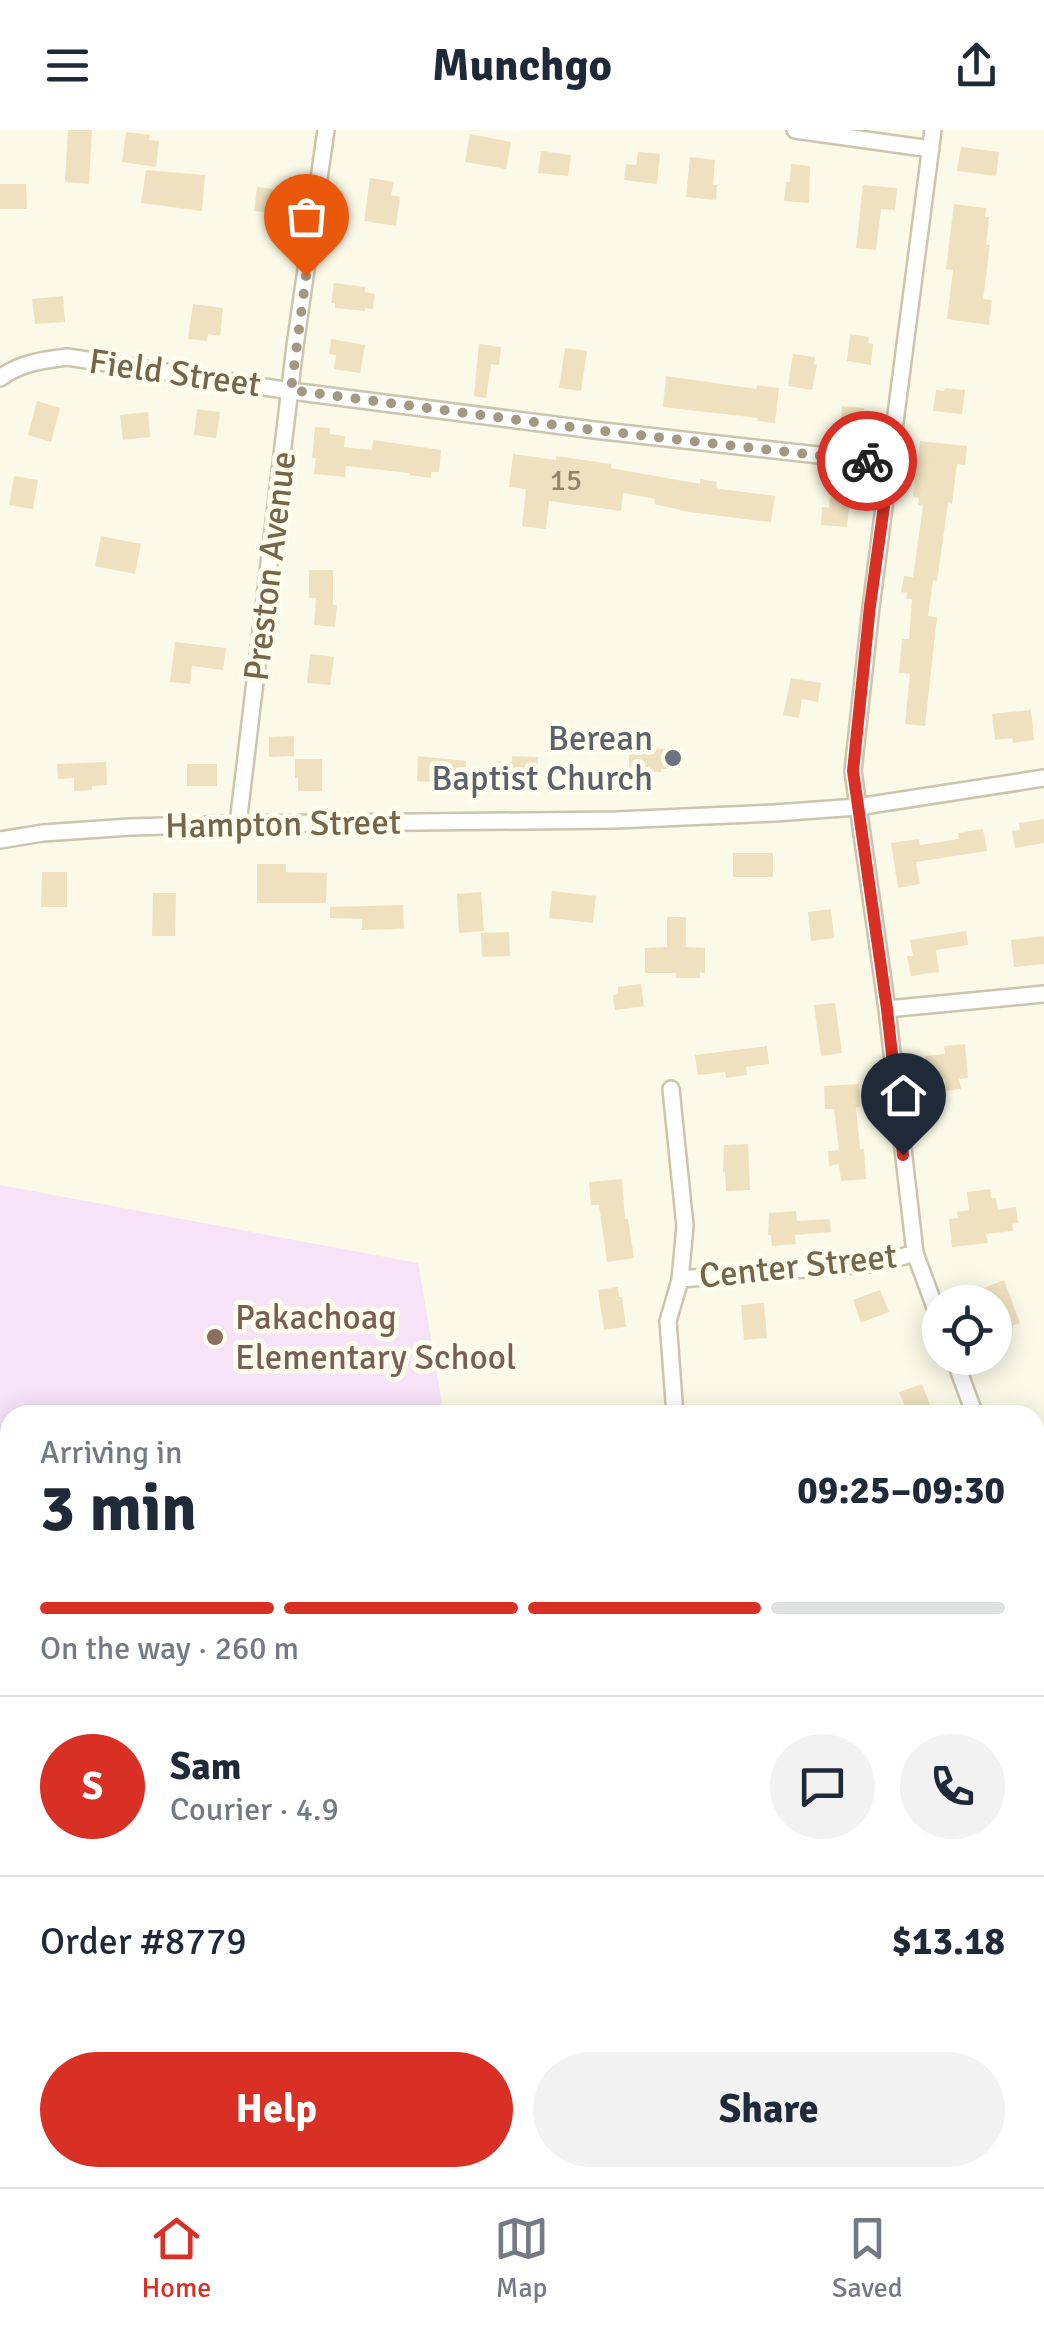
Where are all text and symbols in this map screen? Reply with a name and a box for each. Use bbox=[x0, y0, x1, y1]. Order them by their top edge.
icon: menu bbox=[40, 38, 95, 93]
text: Munchgo bbox=[432, 38, 612, 93]
icon: share bbox=[949, 38, 1004, 93]
pin bbox=[264, 174, 349, 277]
icon: bag bbox=[279, 189, 334, 244]
street label: Field Street bbox=[86, 340, 264, 406]
courier bbox=[817, 411, 917, 511]
icon: bike bbox=[840, 434, 895, 489]
street label: Preston Avenue bbox=[235, 449, 305, 683]
house number: 15 bbox=[550, 462, 582, 499]
place label: Berean Baptist Church bbox=[431, 717, 653, 800]
marker: Berean Baptist Church bbox=[662, 747, 684, 769]
street label: Hampton Street bbox=[165, 800, 401, 848]
pin bbox=[861, 1053, 946, 1156]
icon: home bbox=[876, 1068, 931, 1123]
street label: Center Street bbox=[697, 1234, 899, 1298]
map controls bbox=[922, 1285, 1012, 1375]
button: locate bbox=[922, 1285, 1012, 1375]
place label: Pakachoag Elementary School bbox=[235, 1296, 516, 1379]
marker: Pakachoag Elementary School bbox=[204, 1326, 226, 1348]
text: Arriving in bbox=[40, 1433, 182, 1472]
text: 09:25–09:30 bbox=[797, 1467, 1005, 1514]
text: 3 min bbox=[40, 1469, 197, 1549]
text: On the way · 260 m bbox=[40, 1629, 299, 1668]
button: chat bbox=[770, 1734, 875, 1839]
button: phone bbox=[900, 1734, 1005, 1839]
text: Sam bbox=[170, 1743, 241, 1790]
text: S bbox=[82, 1763, 103, 1810]
text: Courier · 4.9 bbox=[170, 1790, 339, 1829]
text: Order #8779 bbox=[40, 1918, 247, 1965]
text: $13.18 bbox=[892, 1918, 1005, 1965]
button: Help bbox=[40, 2052, 513, 2167]
button: Share bbox=[533, 2052, 1005, 2167]
tab: Home bbox=[141, 2211, 211, 2305]
tab: Map bbox=[494, 2211, 549, 2305]
tab: Saved bbox=[832, 2211, 903, 2305]

